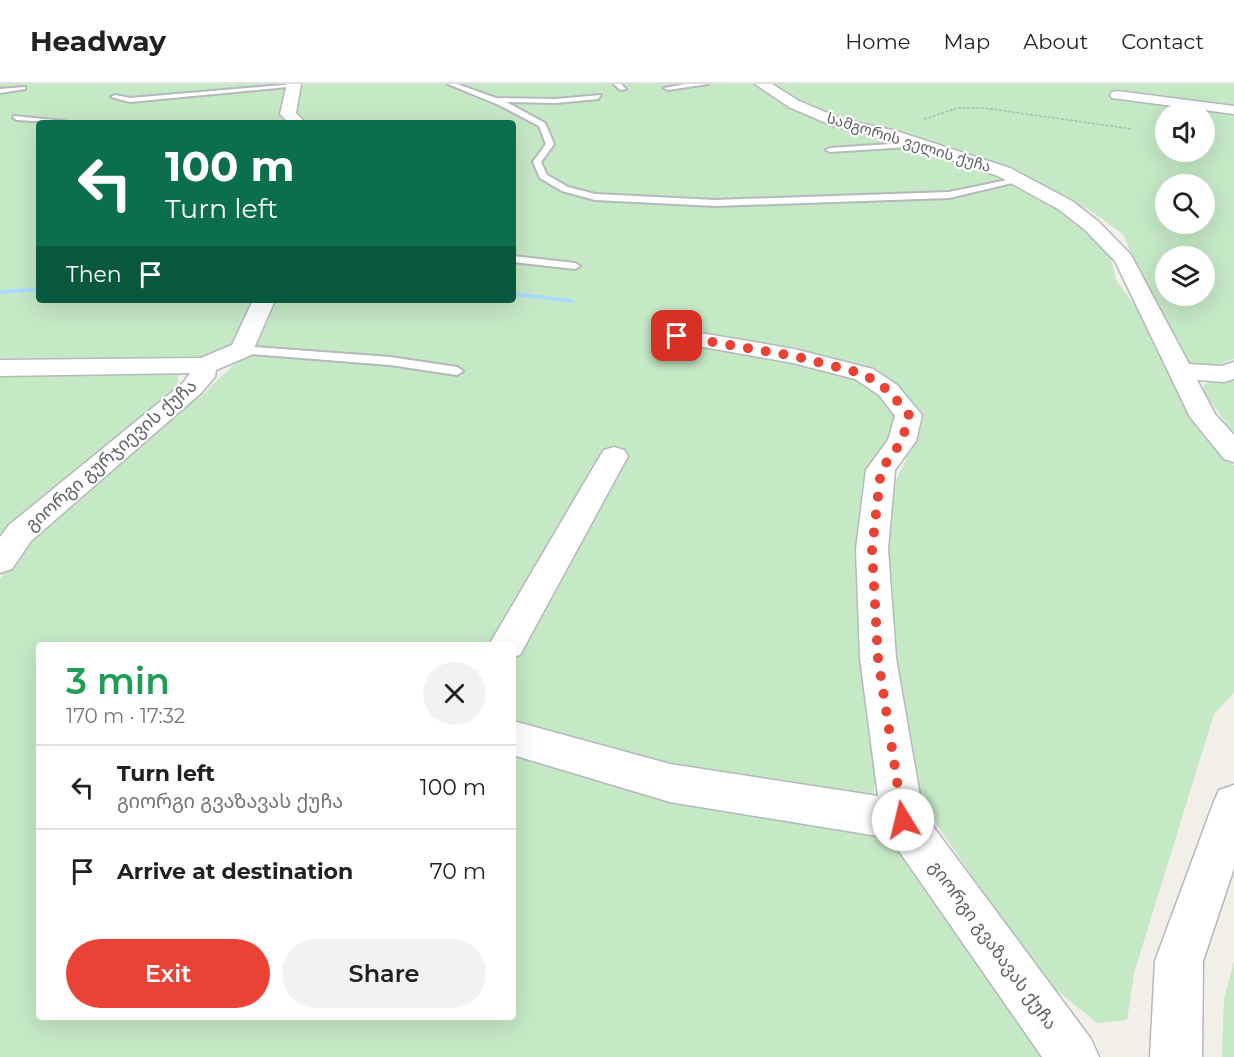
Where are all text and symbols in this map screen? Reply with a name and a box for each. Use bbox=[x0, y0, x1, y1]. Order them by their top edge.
text: Headway bbox=[30, 24, 166, 58]
text: Home bbox=[845, 29, 910, 54]
text: Map bbox=[943, 29, 990, 54]
text: About bbox=[1023, 29, 1088, 54]
text: Contact bbox=[1121, 29, 1204, 54]
map controls bbox=[1155, 102, 1215, 306]
button: sound bbox=[1155, 102, 1215, 162]
street label: სამგორის ველის ქუჩა bbox=[824, 108, 994, 176]
text: 100 m bbox=[165, 140, 294, 192]
icon: left bbox=[66, 144, 144, 222]
button: search bbox=[1155, 174, 1215, 234]
text: Turn left bbox=[165, 192, 278, 225]
button: layers bbox=[1155, 246, 1215, 306]
icon: arrive bbox=[134, 258, 167, 291]
text: Then bbox=[66, 261, 122, 288]
pin bbox=[651, 310, 702, 361]
icon: arrive bbox=[660, 319, 693, 352]
street label: გიორგი გურჯიევის ქუჩა bbox=[21, 375, 201, 535]
text: 3 min bbox=[66, 659, 170, 703]
button: close bbox=[423, 662, 486, 725]
text: 170 m · 17:32 bbox=[66, 704, 185, 728]
text: Turn left bbox=[117, 760, 215, 787]
icon: left bbox=[66, 771, 99, 804]
text: 100 m bbox=[420, 774, 486, 801]
position arrow bbox=[871, 788, 935, 852]
text: გიორგი გვაზავას ქუჩა bbox=[117, 789, 343, 813]
icon: arrive bbox=[66, 855, 99, 888]
street label: გიორგი გვაზავას ქუჩა bbox=[924, 856, 1062, 1034]
text: Arrive at destination bbox=[117, 858, 353, 885]
text: 70 m bbox=[430, 858, 486, 885]
button: Exit bbox=[66, 939, 270, 1008]
button: Share bbox=[282, 939, 486, 1008]

